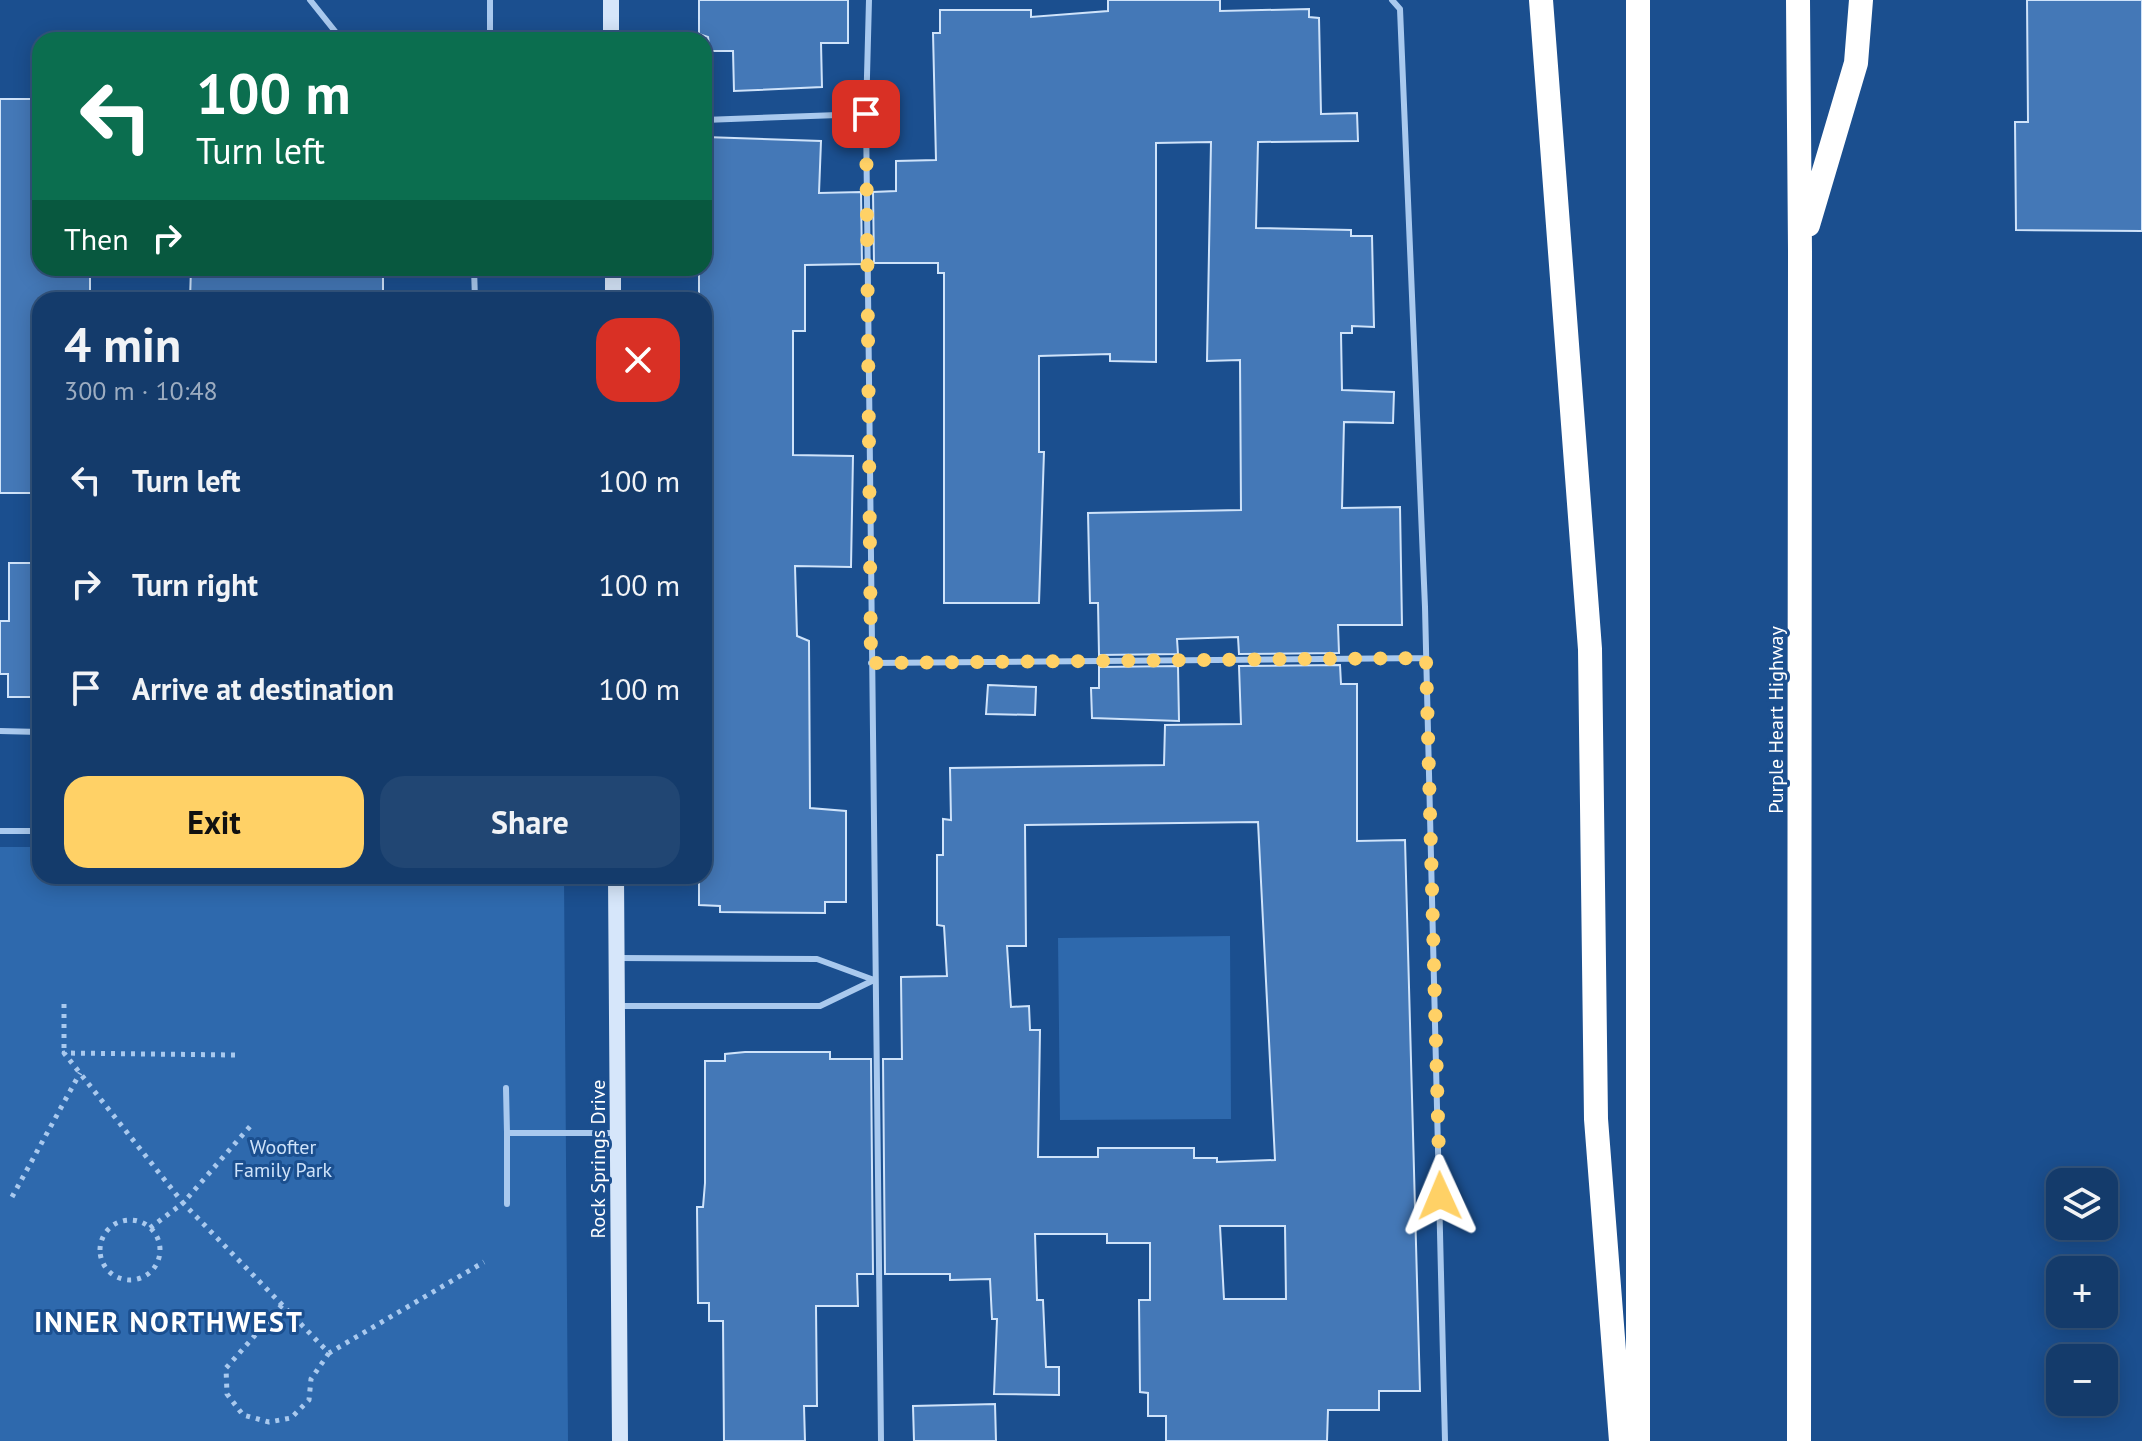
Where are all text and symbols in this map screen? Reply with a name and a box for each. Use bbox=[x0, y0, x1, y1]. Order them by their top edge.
text: 100 m bbox=[196, 57, 351, 129]
icon: left bbox=[64, 64, 168, 168]
pin bbox=[832, 80, 900, 148]
icon: arrive bbox=[844, 92, 888, 136]
text: Turn left bbox=[196, 127, 325, 174]
icon: right bbox=[145, 216, 189, 260]
text: Then bbox=[64, 219, 129, 258]
text: 4 min bbox=[64, 313, 181, 375]
button: close bbox=[596, 318, 680, 402]
text: 300 m · 10:48 bbox=[64, 374, 218, 407]
icon: left bbox=[64, 458, 108, 502]
text: Turn left bbox=[132, 461, 240, 500]
text: 100 m bbox=[599, 461, 680, 500]
icon: right bbox=[64, 562, 108, 606]
text: Turn right bbox=[132, 565, 258, 604]
text: 100 m bbox=[599, 565, 680, 604]
street label: Purple Heart Highway bbox=[1763, 625, 1789, 814]
icon: arrive bbox=[64, 666, 108, 710]
text: Arrive at destination bbox=[132, 669, 394, 708]
text: 100 m bbox=[599, 669, 680, 708]
button: Exit bbox=[64, 776, 364, 868]
button: Share bbox=[380, 776, 680, 868]
street label: Rock Springs Drive bbox=[585, 1080, 611, 1238]
park label: Woofter Family Park bbox=[234, 1134, 333, 1183]
position arrow bbox=[1398, 1154, 1482, 1238]
map controls bbox=[2046, 1168, 2118, 1416]
button: layers bbox=[2046, 1168, 2118, 1240]
button: + bbox=[2046, 1256, 2118, 1328]
district label: INNER NORTHWEST bbox=[34, 1303, 304, 1340]
button: − bbox=[2046, 1344, 2118, 1416]

